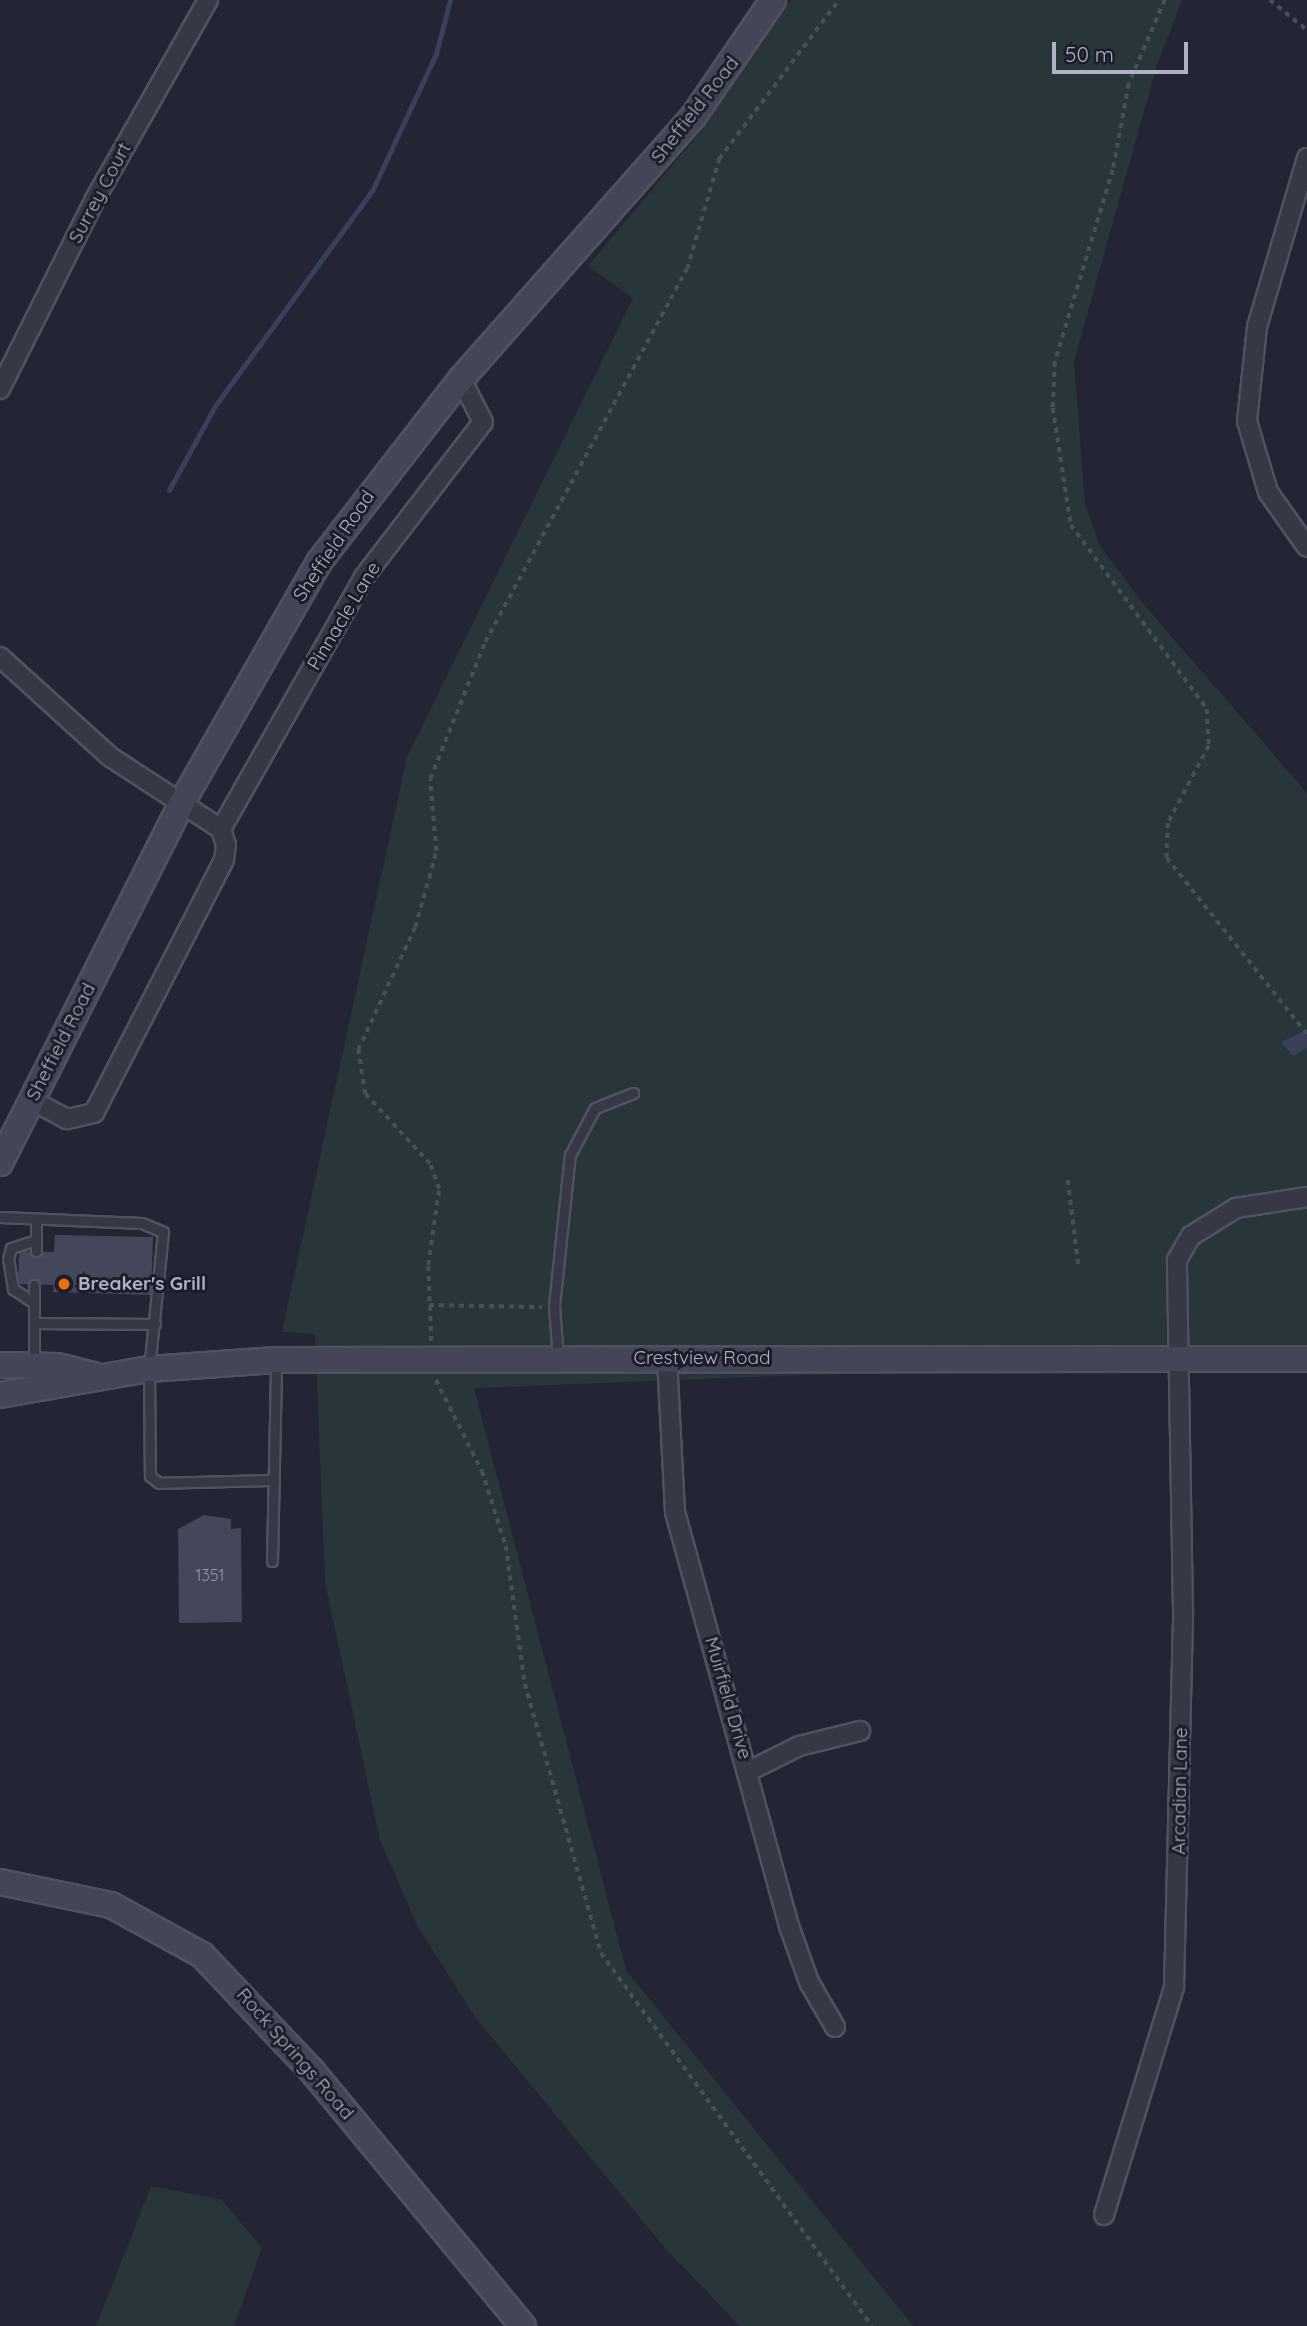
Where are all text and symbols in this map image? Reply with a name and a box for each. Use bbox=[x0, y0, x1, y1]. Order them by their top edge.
scale bar bbox=[1055, 28, 1192, 72]
text: 50 m bbox=[1065, 41, 1114, 67]
street label: Sheffield Road bbox=[646, 52, 744, 168]
street label: Surrey Court bbox=[64, 139, 136, 247]
street label: Sheffield Road bbox=[289, 486, 379, 606]
street label: Pinnacle Lane bbox=[303, 558, 385, 674]
street label: Sheffield Road bbox=[22, 979, 100, 1105]
place label: Breaker's Grill bbox=[78, 1273, 206, 1295]
marker: Breaker's Grill bbox=[56, 1276, 72, 1292]
street label: Crestview Road bbox=[634, 1347, 770, 1369]
house number: 1351 bbox=[196, 1565, 224, 1585]
street label: Muirfield Drive bbox=[700, 1634, 756, 1762]
street label: Arcadian Lane bbox=[1167, 1727, 1193, 1855]
street label: Rock Springs Road bbox=[232, 1984, 358, 2124]

